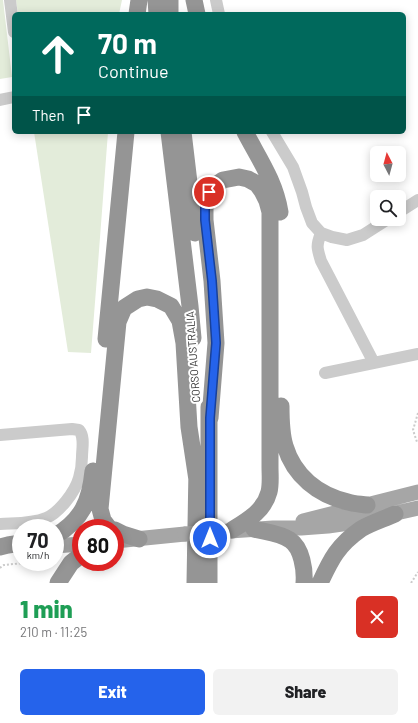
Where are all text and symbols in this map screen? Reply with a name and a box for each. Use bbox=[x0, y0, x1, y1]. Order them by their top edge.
text: 70 m bbox=[98, 26, 157, 60]
icon: ahead bbox=[32, 28, 84, 80]
text: Continue bbox=[98, 60, 169, 82]
icon: arrive bbox=[73, 104, 95, 126]
text: Then bbox=[32, 106, 65, 124]
north arrow bbox=[370, 146, 406, 182]
map controls bbox=[370, 146, 406, 226]
pin bbox=[192, 175, 226, 209]
icon: arrive bbox=[198, 181, 220, 203]
button: search bbox=[370, 190, 406, 226]
street label: CORSO AUSTRALIA bbox=[183, 311, 202, 403]
position arrow bbox=[189, 517, 231, 559]
speed limit sign: 80 bbox=[72, 519, 124, 571]
text: 70 bbox=[27, 528, 49, 552]
text: km/h bbox=[27, 549, 49, 561]
text: 1 min bbox=[20, 594, 73, 623]
button: close bbox=[356, 596, 398, 638]
text: 210 m · 11:25 bbox=[20, 624, 87, 640]
button: Exit bbox=[20, 669, 205, 715]
button: Share bbox=[213, 669, 398, 715]

